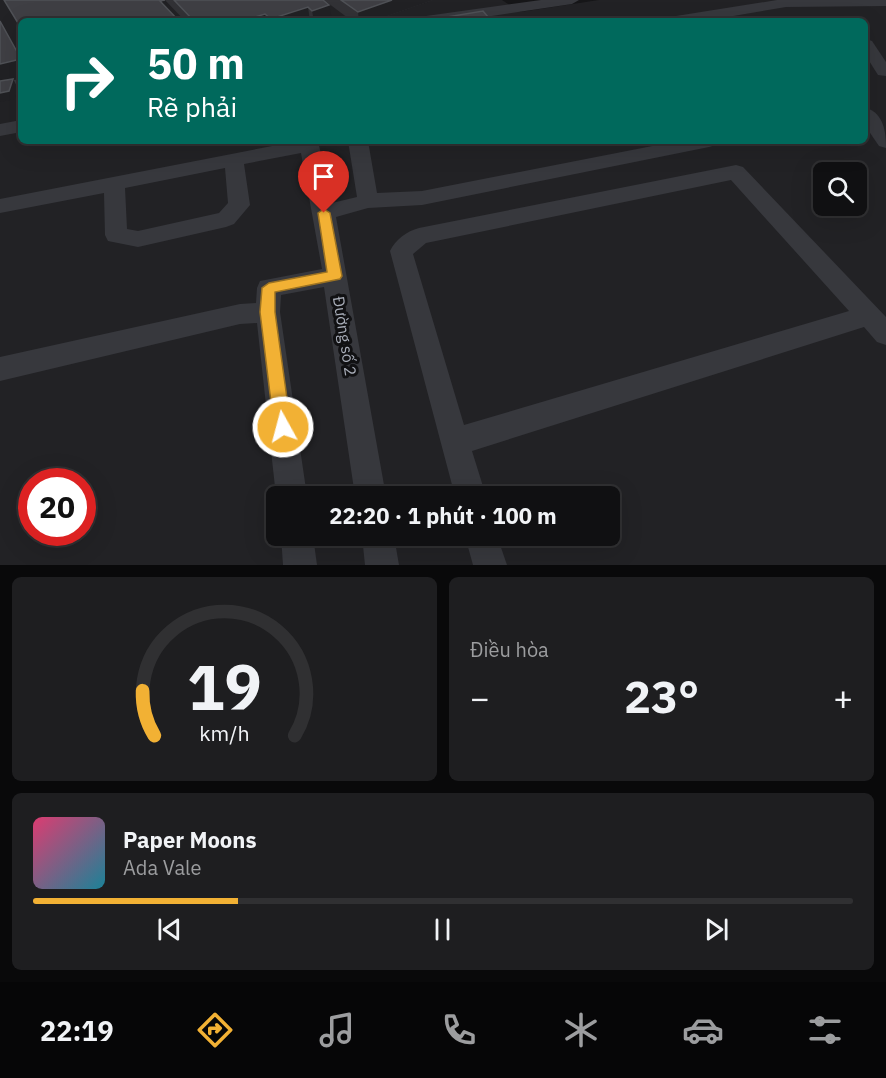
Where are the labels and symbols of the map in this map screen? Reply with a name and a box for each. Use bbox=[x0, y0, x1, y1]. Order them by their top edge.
pin bbox=[298, 151, 349, 213]
street label: Đường số 2 bbox=[329, 295, 361, 377]
position arrow bbox=[251, 395, 315, 459]
speed limit sign: 20 bbox=[18, 468, 96, 546]

